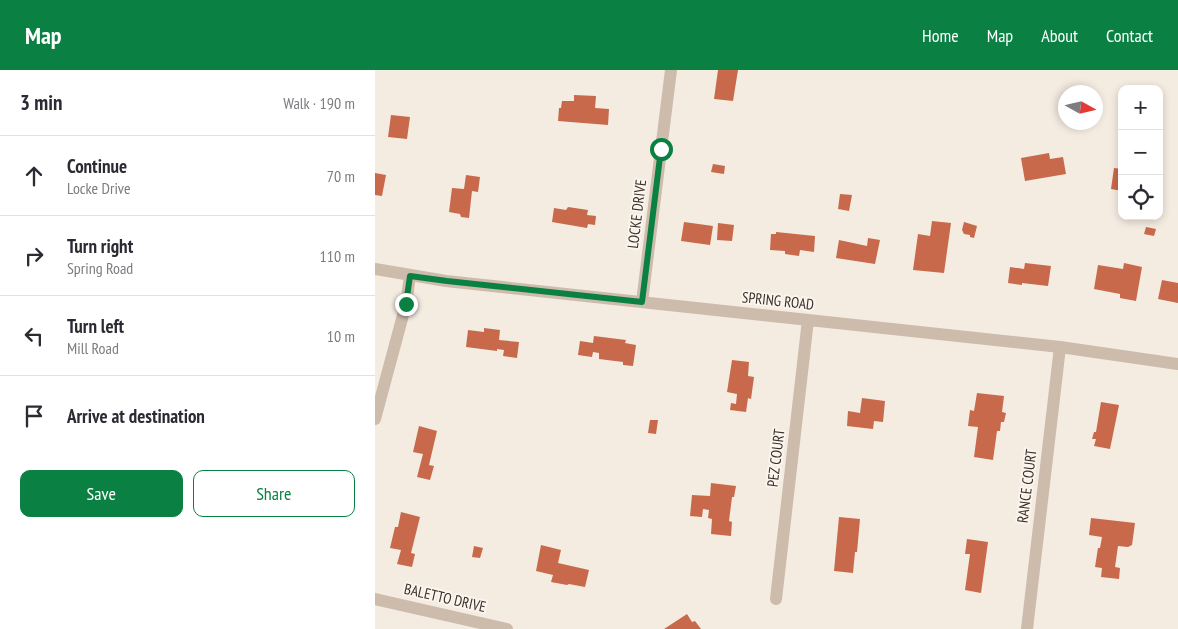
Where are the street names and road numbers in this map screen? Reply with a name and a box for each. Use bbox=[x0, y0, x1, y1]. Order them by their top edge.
street label: LOCKE DRIVE bbox=[623, 178, 650, 250]
street label: SPRING ROAD bbox=[741, 287, 815, 314]
street label: PEZ COURT bbox=[763, 428, 789, 488]
street label: RANCE COURT bbox=[1013, 448, 1040, 524]
street label: BALETTO DRIVE bbox=[402, 579, 488, 616]

